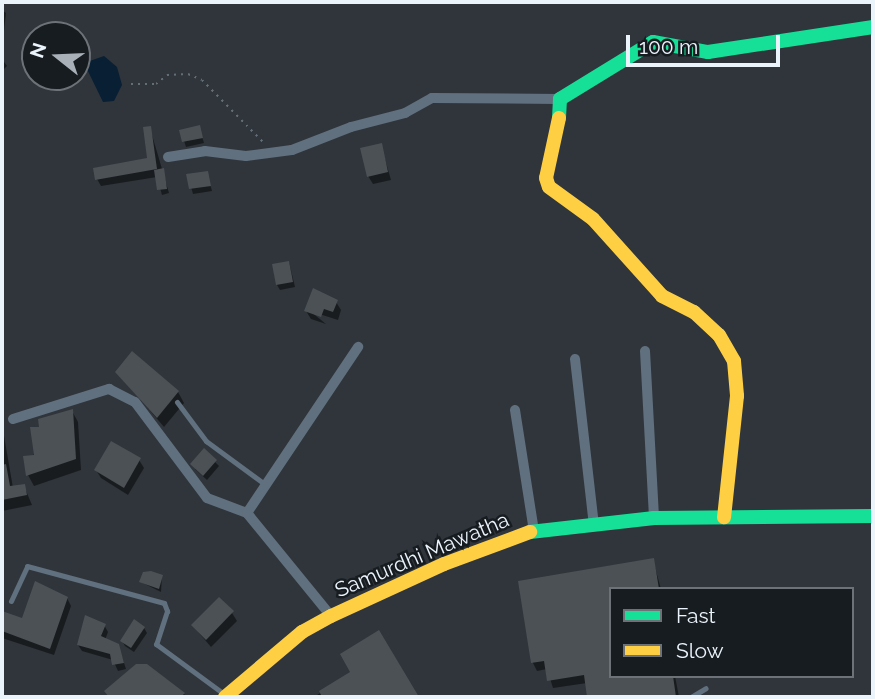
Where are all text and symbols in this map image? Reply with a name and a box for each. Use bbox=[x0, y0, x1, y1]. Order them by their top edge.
north arrow bbox=[21, 21, 91, 91]
scale bar bbox=[630, 21, 784, 65]
text: 100 m bbox=[639, 34, 698, 59]
text: N bbox=[25, 40, 51, 60]
street label: Samurdhi Mawatha bbox=[331, 507, 513, 603]
legend bbox=[609, 587, 854, 678]
text: Fast bbox=[676, 603, 716, 628]
text: Slow bbox=[676, 638, 724, 663]

